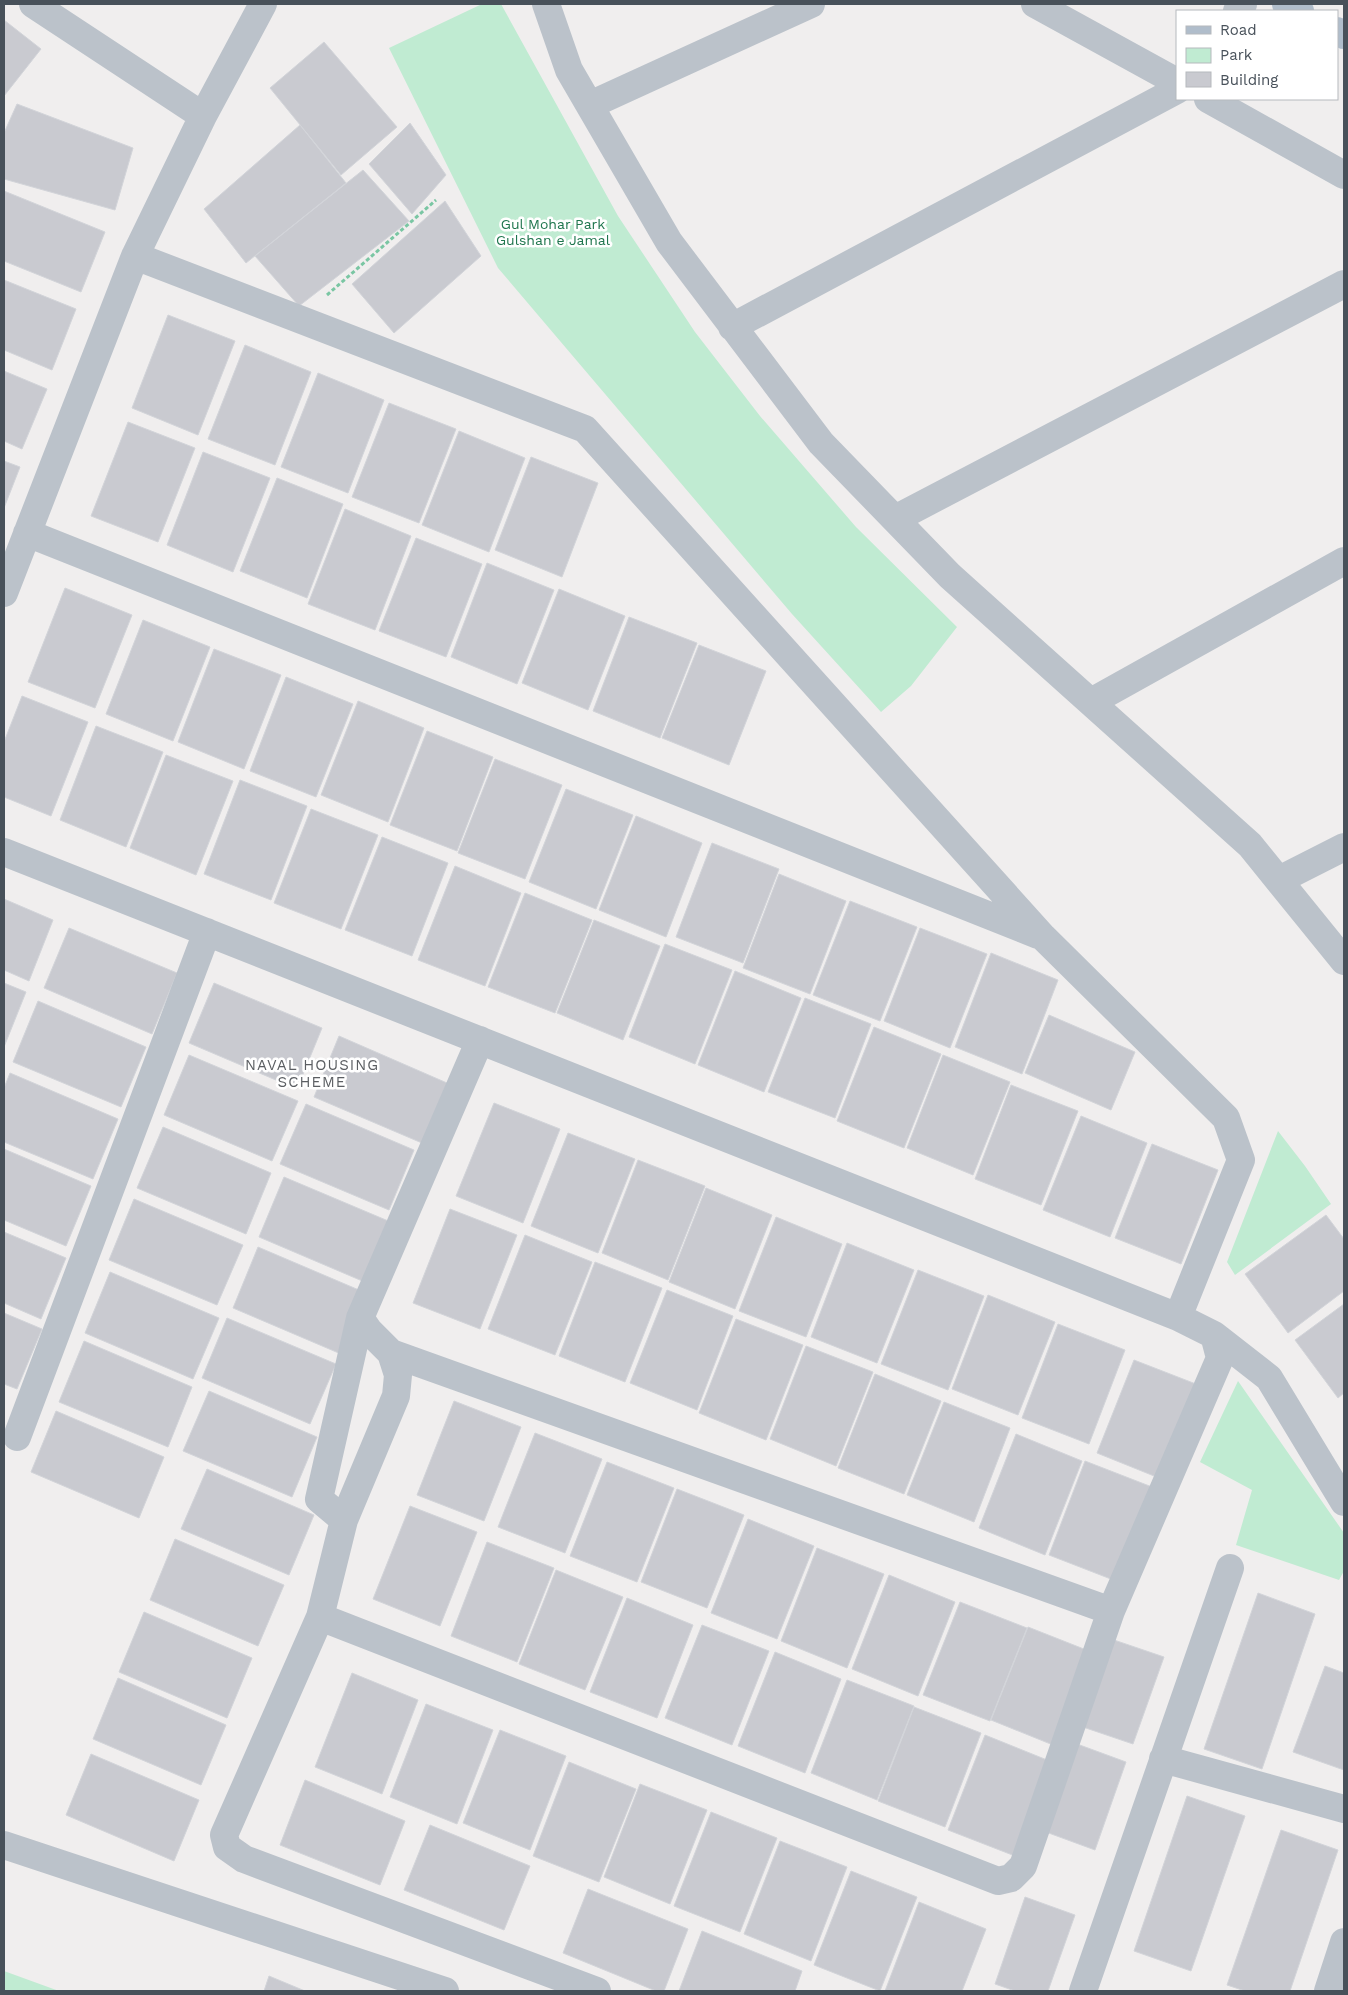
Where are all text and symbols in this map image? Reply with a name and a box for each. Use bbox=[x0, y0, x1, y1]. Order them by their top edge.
legend bbox=[1176, 10, 1338, 100]
text: Road bbox=[1220, 21, 1257, 39]
text: Park bbox=[1220, 46, 1253, 64]
text: Building bbox=[1220, 71, 1278, 89]
park label: Gul Mohar Park Gulshan e Jamal bbox=[496, 216, 611, 248]
district label: NAVAL HOUSING SCHEME bbox=[245, 1056, 379, 1091]

